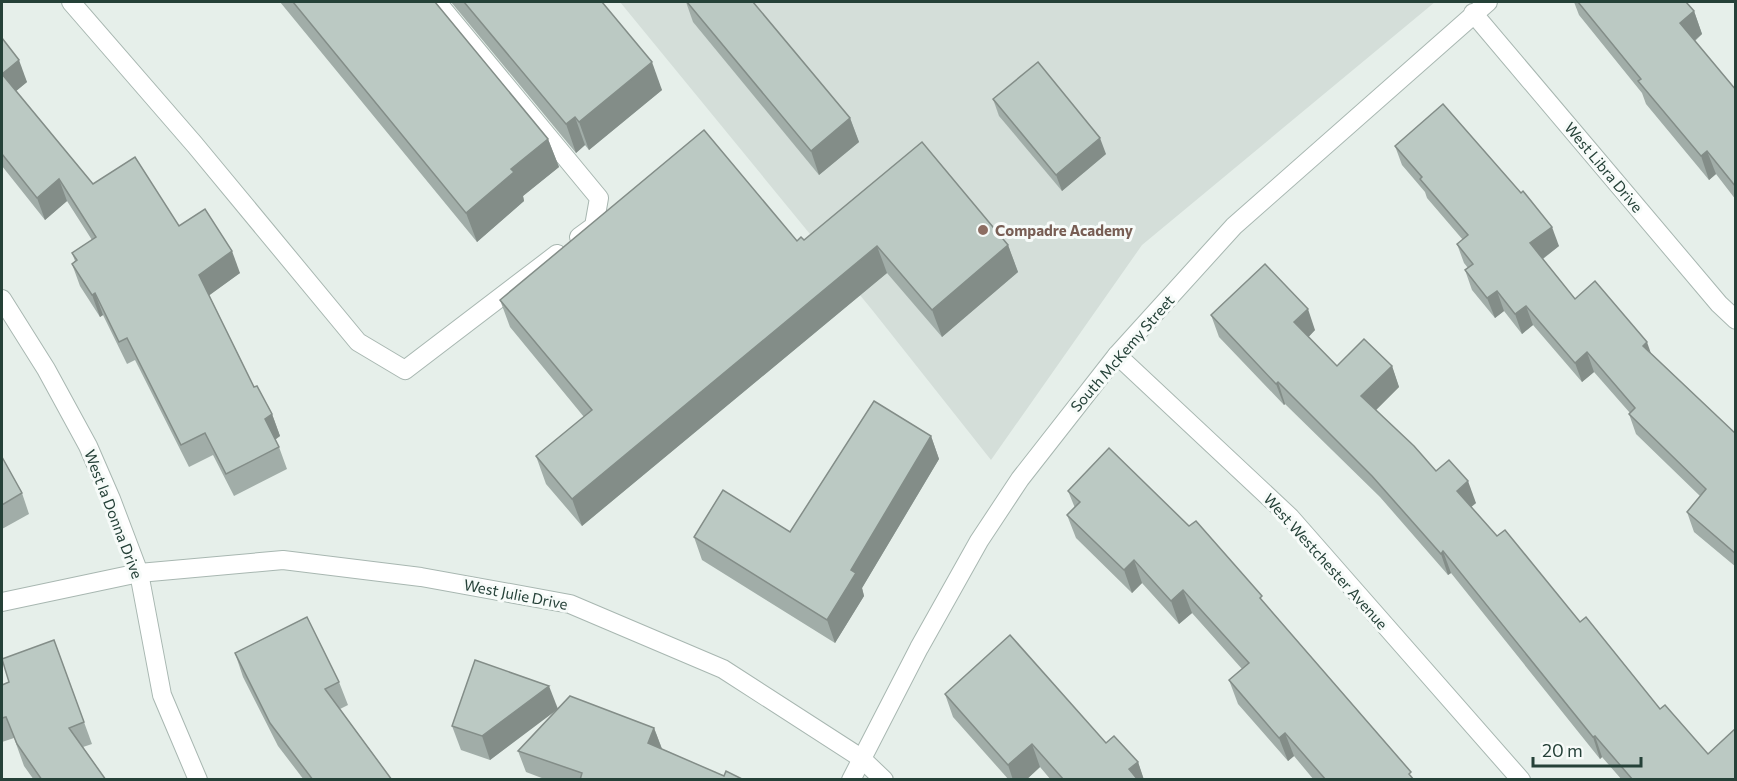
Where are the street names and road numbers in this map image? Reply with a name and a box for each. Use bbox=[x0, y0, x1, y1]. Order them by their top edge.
street label: West Libra Drive bbox=[1561, 118, 1647, 216]
street label: South McKemy Street bbox=[1066, 291, 1178, 415]
street label: West la Donna Drive bbox=[81, 447, 147, 581]
street label: West Westchester Avenue bbox=[1260, 489, 1392, 633]
street label: West Julie Drive bbox=[463, 575, 570, 613]

